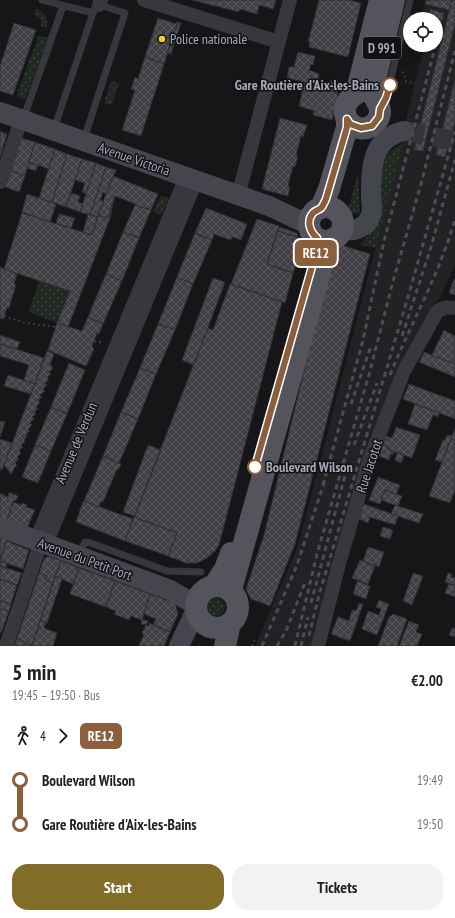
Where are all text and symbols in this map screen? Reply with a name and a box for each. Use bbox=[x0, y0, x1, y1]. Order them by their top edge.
map controls bbox=[403, 12, 443, 52]
button: locate bbox=[403, 12, 443, 52]
place label: Police nationale bbox=[170, 30, 247, 48]
marker: Police nationale bbox=[157, 34, 167, 44]
road number: D 991 bbox=[363, 37, 401, 59]
place label: Gare Routière d'Aix-les-Bains bbox=[235, 76, 379, 94]
marker: Gare Routière d'Aix-les-Bains bbox=[382, 77, 398, 93]
street label: Avenue Victoria bbox=[96, 138, 172, 180]
line badge: RE12 bbox=[288, 240, 344, 266]
text: RE12 bbox=[303, 244, 329, 262]
street label: Avenue de Verdun bbox=[51, 400, 101, 486]
street label: Rue Jacotot bbox=[352, 437, 386, 495]
place label: Boulevard Wilson bbox=[266, 458, 353, 476]
marker: Boulevard Wilson bbox=[247, 459, 263, 475]
street label: Avenue du Petit Port bbox=[35, 534, 135, 584]
text: 5 min bbox=[12, 658, 56, 686]
text: €2.00 bbox=[411, 671, 443, 690]
text: 19:45 – 19:50 · Bus bbox=[12, 687, 100, 704]
icon: walk bbox=[12, 725, 34, 747]
icon: forward bbox=[52, 725, 74, 747]
text: RE12 bbox=[88, 727, 114, 745]
text: 4 bbox=[40, 728, 46, 745]
text: Boulevard Wilson bbox=[42, 771, 135, 790]
text: 19:49 bbox=[417, 772, 443, 789]
text: Gare Routière d'Aix-les-Bains bbox=[42, 815, 197, 834]
text: 19:50 bbox=[417, 816, 443, 833]
button: Start bbox=[12, 864, 224, 910]
button: Tickets bbox=[232, 864, 443, 910]

